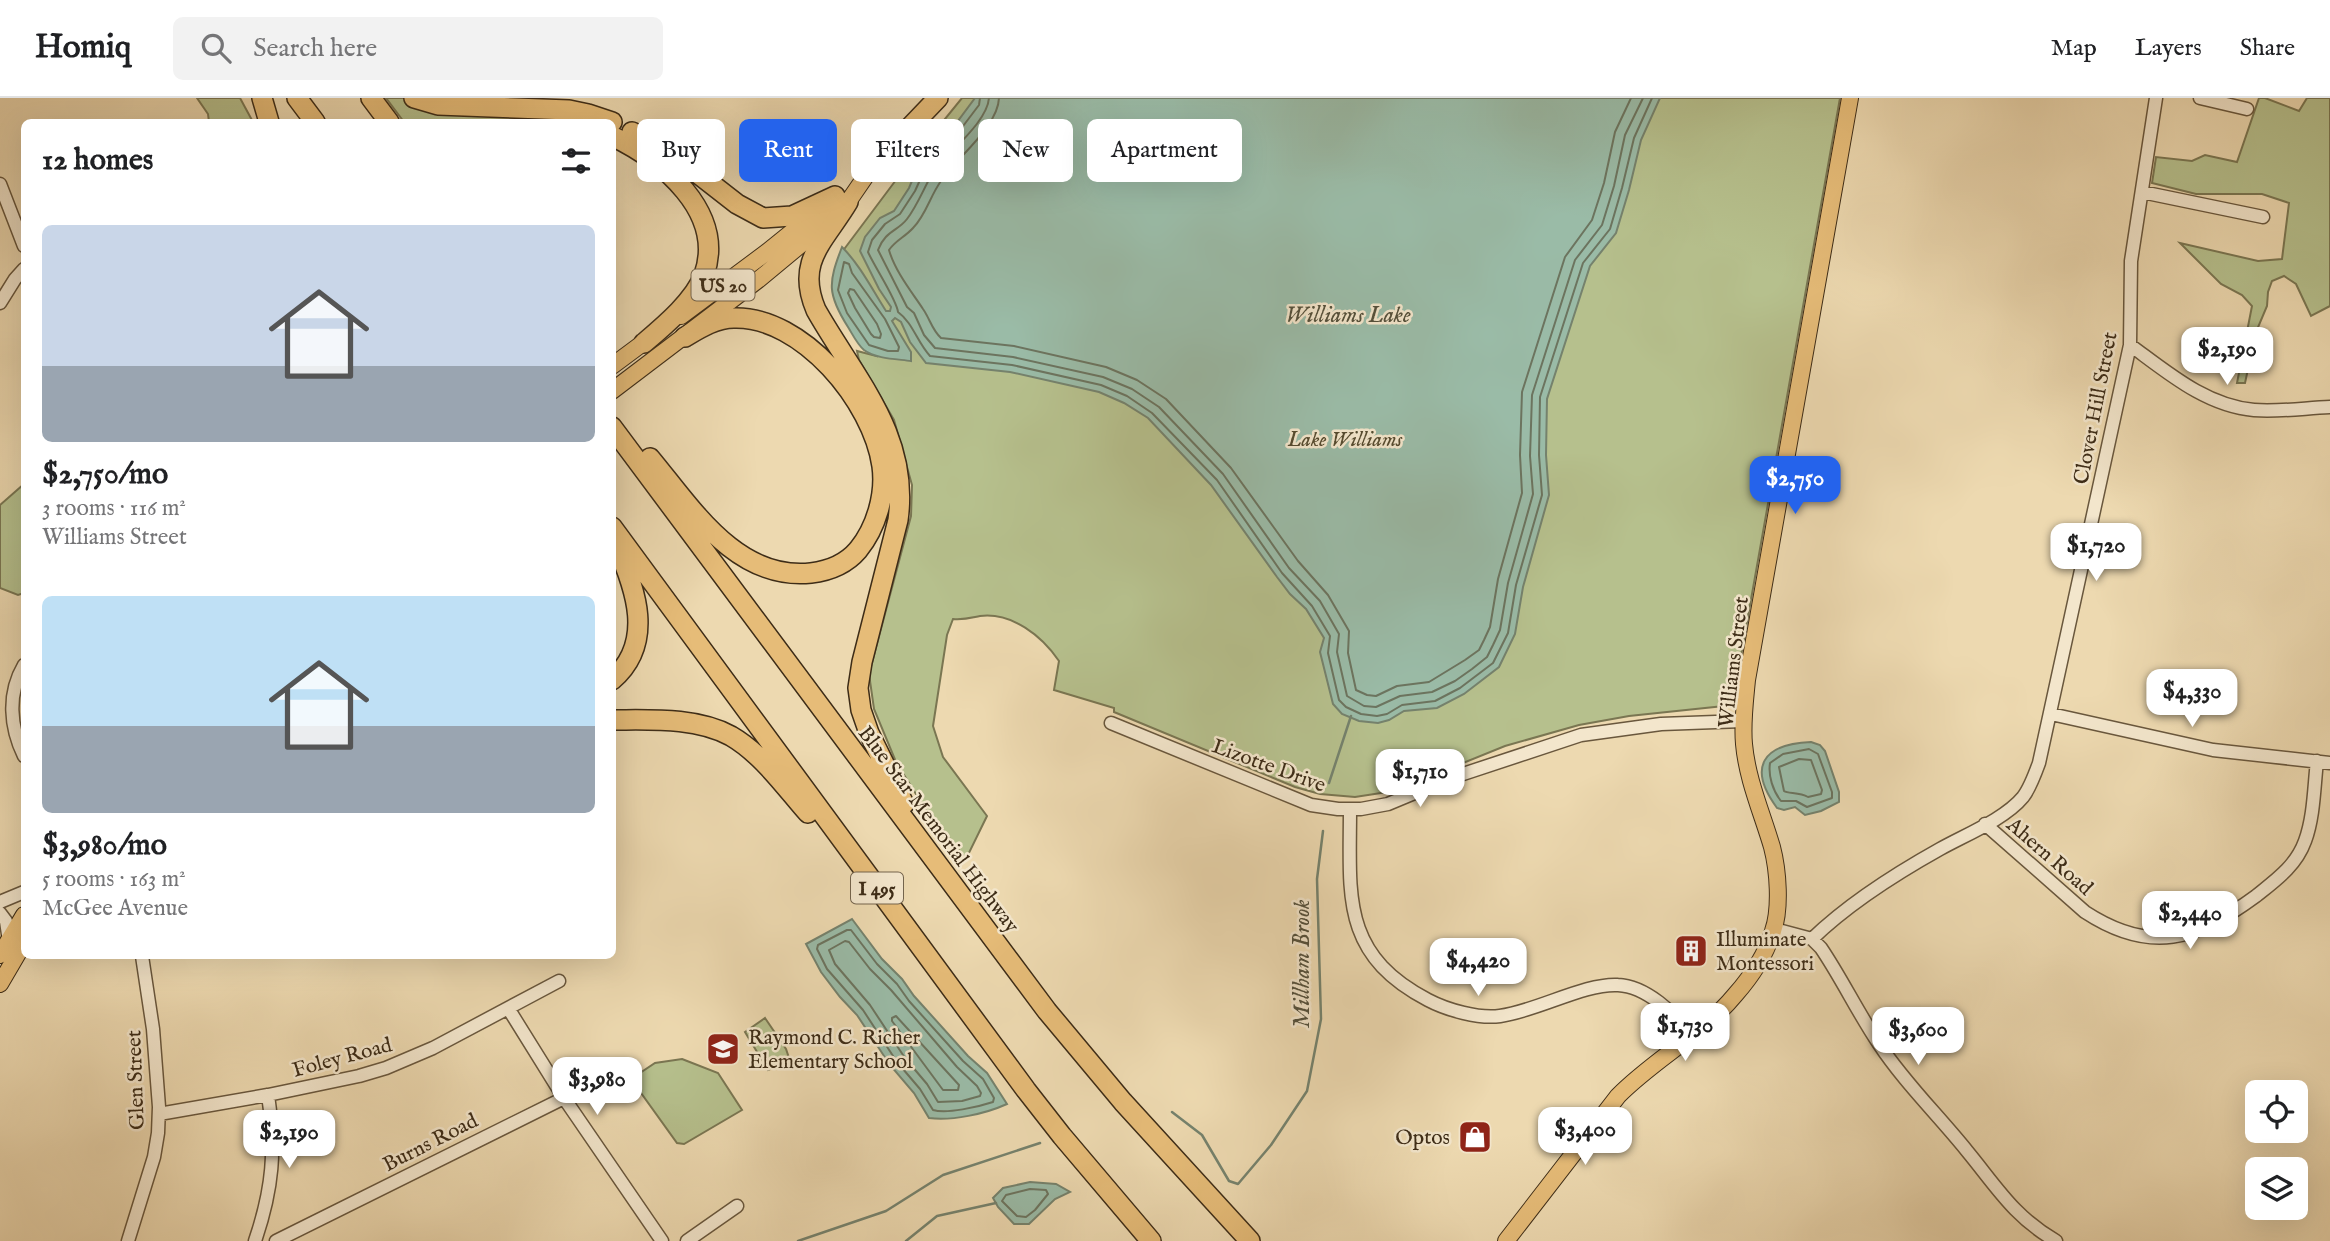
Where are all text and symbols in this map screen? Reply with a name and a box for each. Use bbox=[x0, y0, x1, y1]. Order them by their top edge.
search box bbox=[173, 17, 663, 80]
text: Homiq bbox=[35, 27, 131, 69]
icon: search bbox=[197, 29, 235, 67]
text: Search here bbox=[253, 32, 377, 65]
text: Map bbox=[2051, 33, 2097, 64]
text: Layers bbox=[2135, 33, 2202, 64]
text: Share bbox=[2240, 33, 2295, 64]
chip: Buy bbox=[637, 119, 725, 182]
chip: Rent bbox=[739, 119, 837, 182]
chip: Filters bbox=[851, 119, 964, 182]
chip: New bbox=[978, 119, 1073, 182]
chip: Apartment bbox=[1087, 119, 1242, 182]
text: 12 homes bbox=[42, 142, 153, 180]
icon: filters bbox=[557, 142, 595, 180]
road number: US 20 bbox=[692, 270, 754, 300]
icon: home bbox=[256, 271, 382, 397]
water label: Williams Lake bbox=[1285, 301, 1411, 330]
pin: $2,190 bbox=[2170, 328, 2284, 387]
street label: Clover Hill Street bbox=[2068, 330, 2124, 487]
text: $2,190 bbox=[2197, 335, 2257, 364]
park label: Lake Williams bbox=[1287, 427, 1403, 454]
text: $2,750/mo bbox=[42, 456, 168, 494]
pin: $2,750 bbox=[1738, 456, 1852, 516]
text: $2,750 bbox=[1766, 464, 1824, 493]
text: 3 rooms · 116 m² bbox=[42, 494, 186, 523]
text: Williams Street bbox=[42, 523, 187, 552]
pin: $1,720 bbox=[2039, 524, 2153, 583]
text: $1,720 bbox=[2066, 531, 2126, 560]
street label: Williams Street bbox=[1713, 595, 1756, 729]
icon: home bbox=[256, 642, 382, 768]
pin: $4,330 bbox=[2135, 670, 2249, 729]
text: $4,330 bbox=[2162, 677, 2222, 706]
street label: Blue Star Memorial Highway bbox=[851, 721, 1025, 939]
street label: Lizotte Drive bbox=[1208, 733, 1329, 800]
pin: $1,710 bbox=[1363, 750, 1477, 809]
text: $1,710 bbox=[1392, 757, 1448, 786]
street label: Ahern Road bbox=[1999, 812, 2098, 903]
text: $3,980/mo bbox=[42, 827, 167, 865]
text: 5 rooms · 163 m² bbox=[42, 865, 186, 894]
road number: I 495 bbox=[851, 873, 903, 904]
pin: $2,440 bbox=[2133, 892, 2247, 951]
text: McGee Avenue bbox=[42, 894, 188, 923]
text: $2,440 bbox=[2158, 899, 2222, 928]
water label: Millham Brook bbox=[1288, 900, 1317, 1029]
place label: Illuminate Montessori bbox=[1716, 927, 1814, 978]
building icon: Illuminate Montessori bbox=[1672, 932, 1710, 970]
pin: $4,420 bbox=[1421, 939, 1535, 998]
text: $4,420 bbox=[1446, 946, 1510, 975]
pin: $1,730 bbox=[1628, 1004, 1742, 1063]
pin: $3,600 bbox=[1861, 1007, 1975, 1067]
text: $1,730 bbox=[1657, 1011, 1713, 1040]
text: $3,600 bbox=[1888, 1015, 1948, 1044]
place label: Raymond C. Richer Elementary School bbox=[748, 1025, 921, 1076]
street label: Glen Street bbox=[121, 1030, 152, 1130]
school or university icon: Raymond C. Richer Elementary School bbox=[704, 1030, 742, 1068]
street label: Foley Road bbox=[290, 1032, 396, 1085]
pin: $3,980 bbox=[540, 1058, 654, 1117]
text: $3,980 bbox=[568, 1065, 626, 1094]
map controls bbox=[2245, 1080, 2308, 1220]
button: locate bbox=[2245, 1080, 2308, 1143]
street label: Burns Road bbox=[379, 1108, 483, 1179]
pin: $3,400 bbox=[1528, 1108, 1642, 1167]
pin: $2,190 bbox=[232, 1110, 346, 1170]
text: $3,400 bbox=[1554, 1115, 1616, 1144]
text: $2,190 bbox=[259, 1118, 319, 1147]
shop icon: Optos bbox=[1456, 1118, 1494, 1156]
place label: Optos bbox=[1395, 1125, 1450, 1152]
button: layers bbox=[2245, 1157, 2308, 1220]

